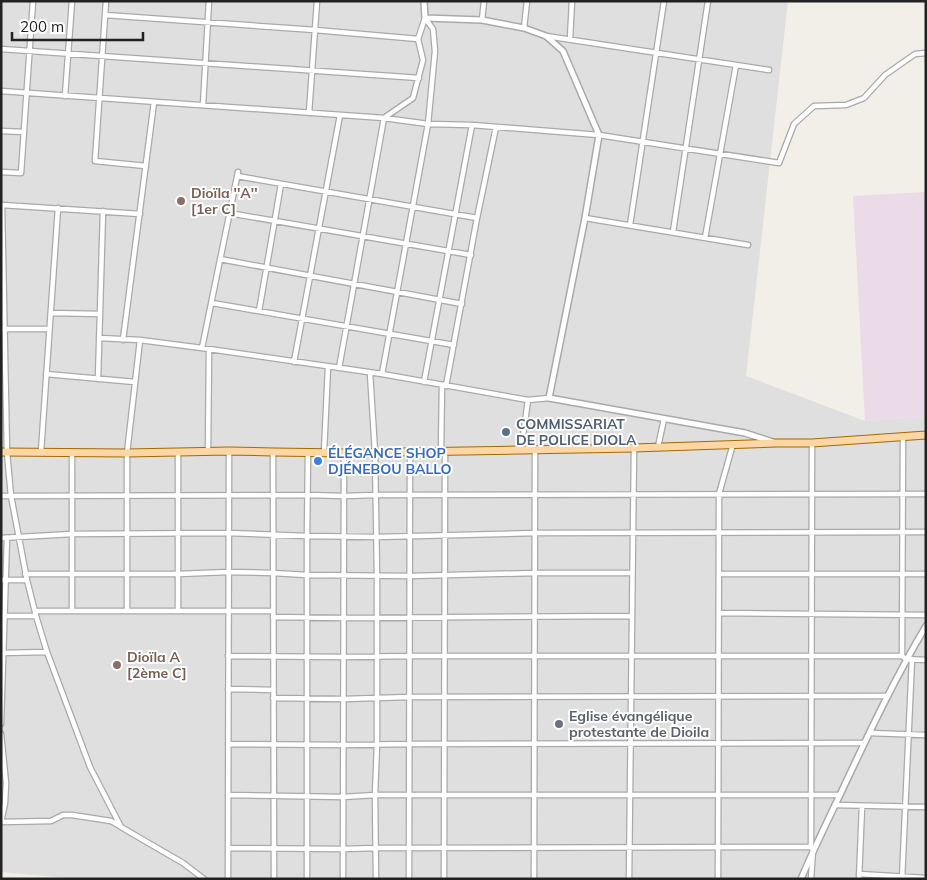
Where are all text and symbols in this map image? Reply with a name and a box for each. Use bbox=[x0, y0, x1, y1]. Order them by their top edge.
scale bar bbox=[12, 10, 144, 42]
text: 200 m bbox=[20, 17, 64, 36]
place label: Dioïla ''A'' [1er C] bbox=[191, 184, 258, 218]
marker: Dioïla ''A'' [1er C] bbox=[175, 195, 187, 207]
place label: COMMISSARIAT DE POLICE DIOLA bbox=[516, 415, 637, 449]
marker: COMMISSARIAT DE POLICE DIOLA bbox=[500, 426, 512, 438]
place label: ÉLÉGANCE SHOP DJÉNEBOU BALLO bbox=[328, 444, 452, 478]
marker: ÉLÉGANCE SHOP DJÉNEBOU BALLO bbox=[312, 455, 324, 467]
place label: Dioïla A [2ème C] bbox=[127, 648, 187, 682]
marker: Dioïla A [2ème C] bbox=[111, 659, 123, 671]
place label: Eglise évangélique protestante de Dioila bbox=[569, 707, 709, 741]
marker: Eglise évangélique protestante de Dioila bbox=[553, 718, 565, 730]

